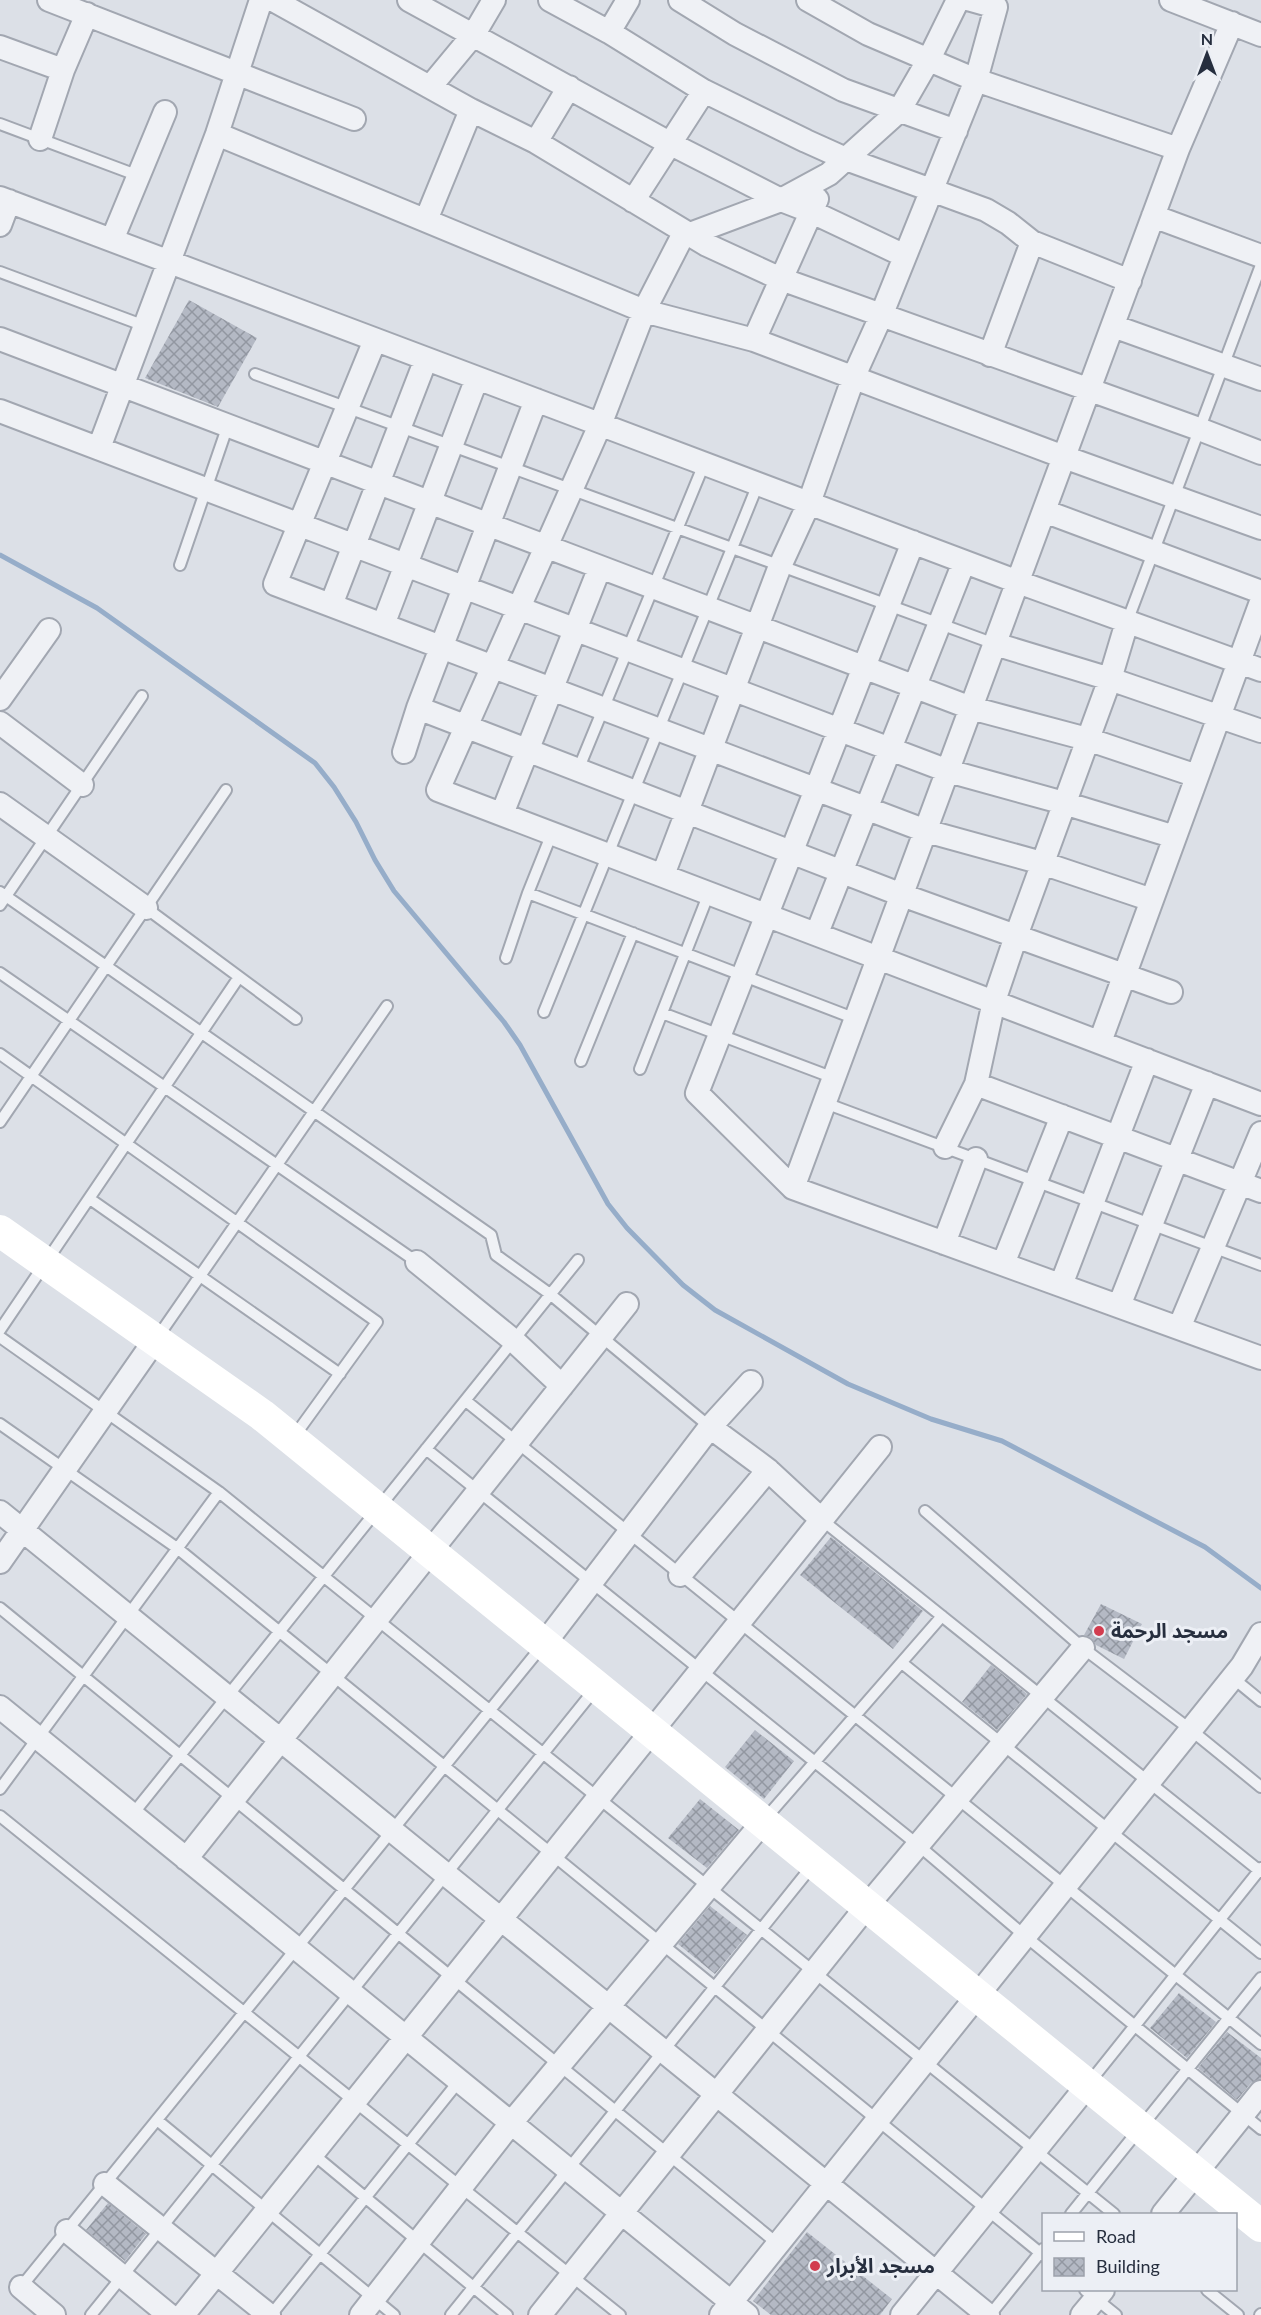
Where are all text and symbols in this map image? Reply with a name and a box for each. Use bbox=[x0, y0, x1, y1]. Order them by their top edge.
north arrow bbox=[1177, 24, 1237, 84]
text: N bbox=[1201, 29, 1213, 48]
place label: مسجد الرحمة bbox=[1111, 1618, 1228, 1643]
marker: مسجد الرحمة bbox=[1092, 1624, 1106, 1638]
legend bbox=[1042, 2213, 1237, 2291]
text: Road bbox=[1096, 2225, 1136, 2247]
place label: مسجد الأبرار bbox=[826, 2253, 935, 2278]
text: Building bbox=[1096, 2255, 1160, 2277]
marker: مسجد الأبرار bbox=[808, 2259, 822, 2273]

